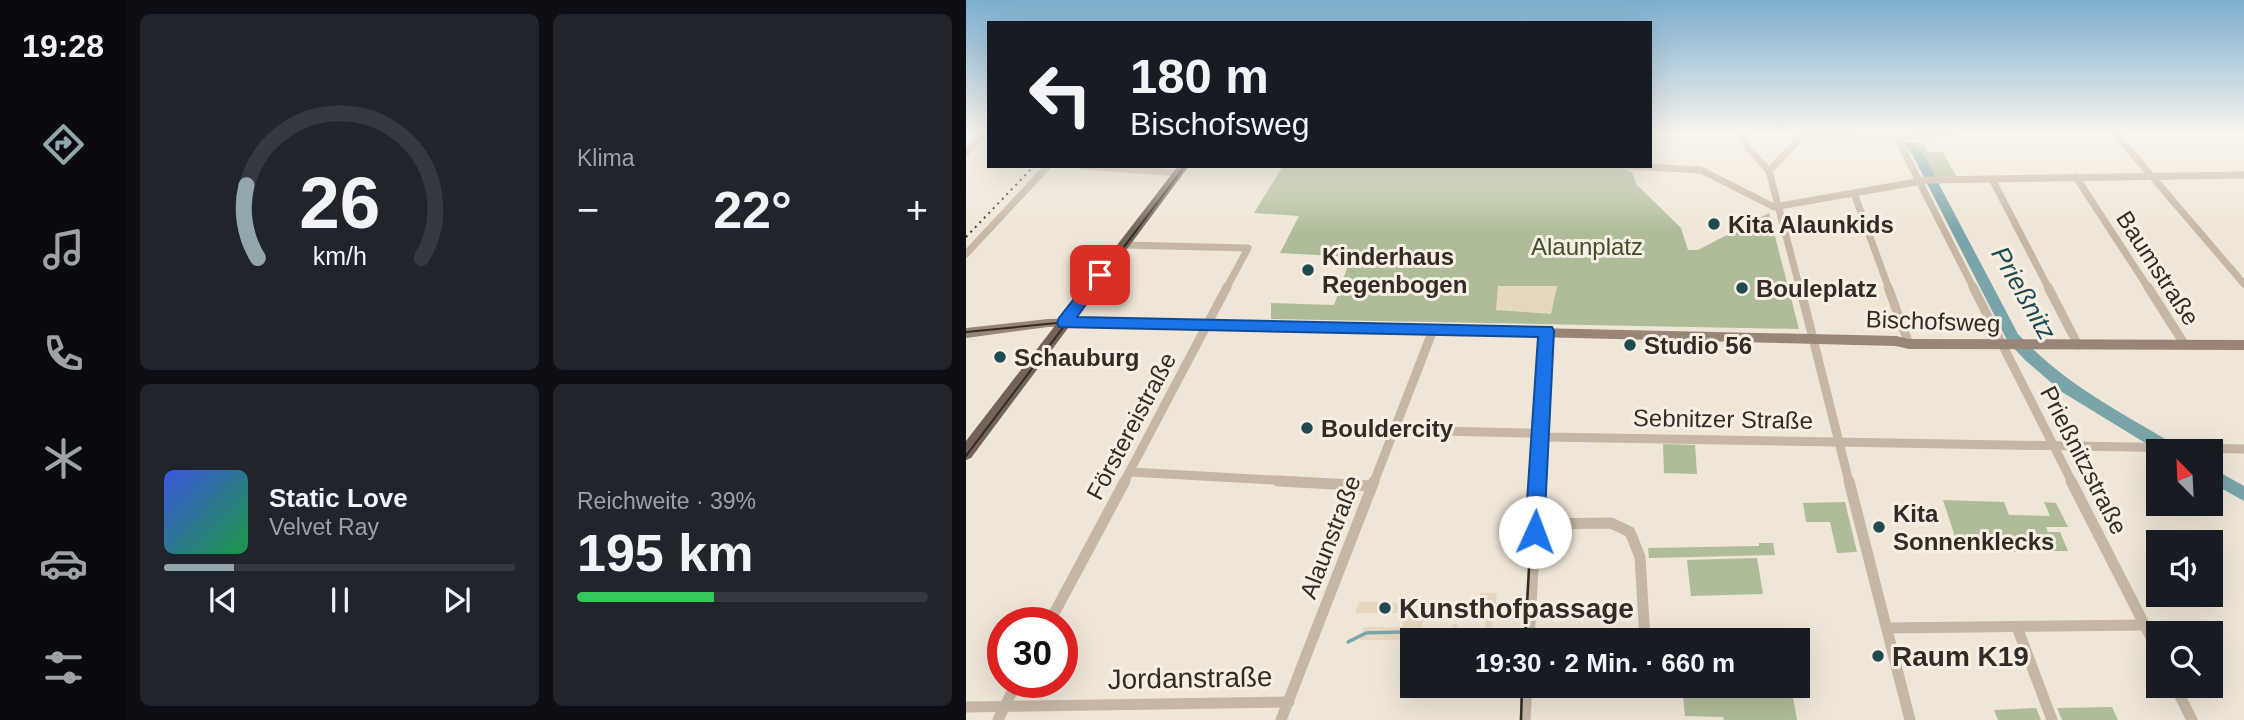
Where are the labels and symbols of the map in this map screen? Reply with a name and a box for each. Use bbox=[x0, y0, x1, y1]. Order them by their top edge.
street label: Baumstraße bbox=[2111, 206, 2205, 330]
place label: Kita Alaunkids bbox=[1728, 211, 1894, 238]
marker: Kita Alaunkids bbox=[1706, 216, 1722, 232]
park label: Alaunplatz bbox=[1531, 233, 1643, 260]
water label: Prießnitz bbox=[1985, 241, 2063, 345]
place label: Kinderhaus Regenbogen bbox=[1322, 243, 1467, 298]
pin bbox=[1070, 245, 1130, 305]
marker: Kinderhaus Regenbogen bbox=[1300, 262, 1316, 278]
place label: Bouleplatz bbox=[1756, 275, 1877, 302]
marker: Bouleplatz bbox=[1734, 280, 1750, 296]
street label: Bischofsweg bbox=[1865, 305, 2001, 337]
place label: Studio 56 bbox=[1644, 332, 1752, 359]
marker: Studio 56 bbox=[1622, 337, 1638, 353]
place label: Schauburg bbox=[1014, 344, 1139, 371]
street label: Förstereistraße bbox=[1081, 348, 1181, 504]
marker: Schauburg bbox=[992, 349, 1008, 365]
street label: Prießnitzstraße bbox=[2035, 381, 2133, 539]
street label: Sebnitzer Straße bbox=[1633, 404, 1813, 434]
place label: Bouldercity bbox=[1321, 415, 1454, 442]
marker: Bouldercity bbox=[1299, 420, 1315, 436]
north arrow bbox=[2146, 439, 2222, 516]
street label: Alaunstraße bbox=[1294, 472, 1366, 602]
position arrow bbox=[1498, 495, 1572, 569]
place label: Kita Sonnenklecks bbox=[1893, 500, 2054, 555]
marker: Kita Sonnenklecks bbox=[1871, 519, 1887, 535]
place label: Kunsthofpassage bbox=[1399, 593, 1634, 624]
marker: Kunsthofpassage bbox=[1377, 600, 1393, 616]
speed limit sign: 30 bbox=[987, 607, 1078, 698]
place label: Raum K19 bbox=[1892, 641, 2029, 672]
marker: Raum K19 bbox=[1870, 648, 1886, 664]
street label: Jordanstraße bbox=[1107, 661, 1273, 695]

